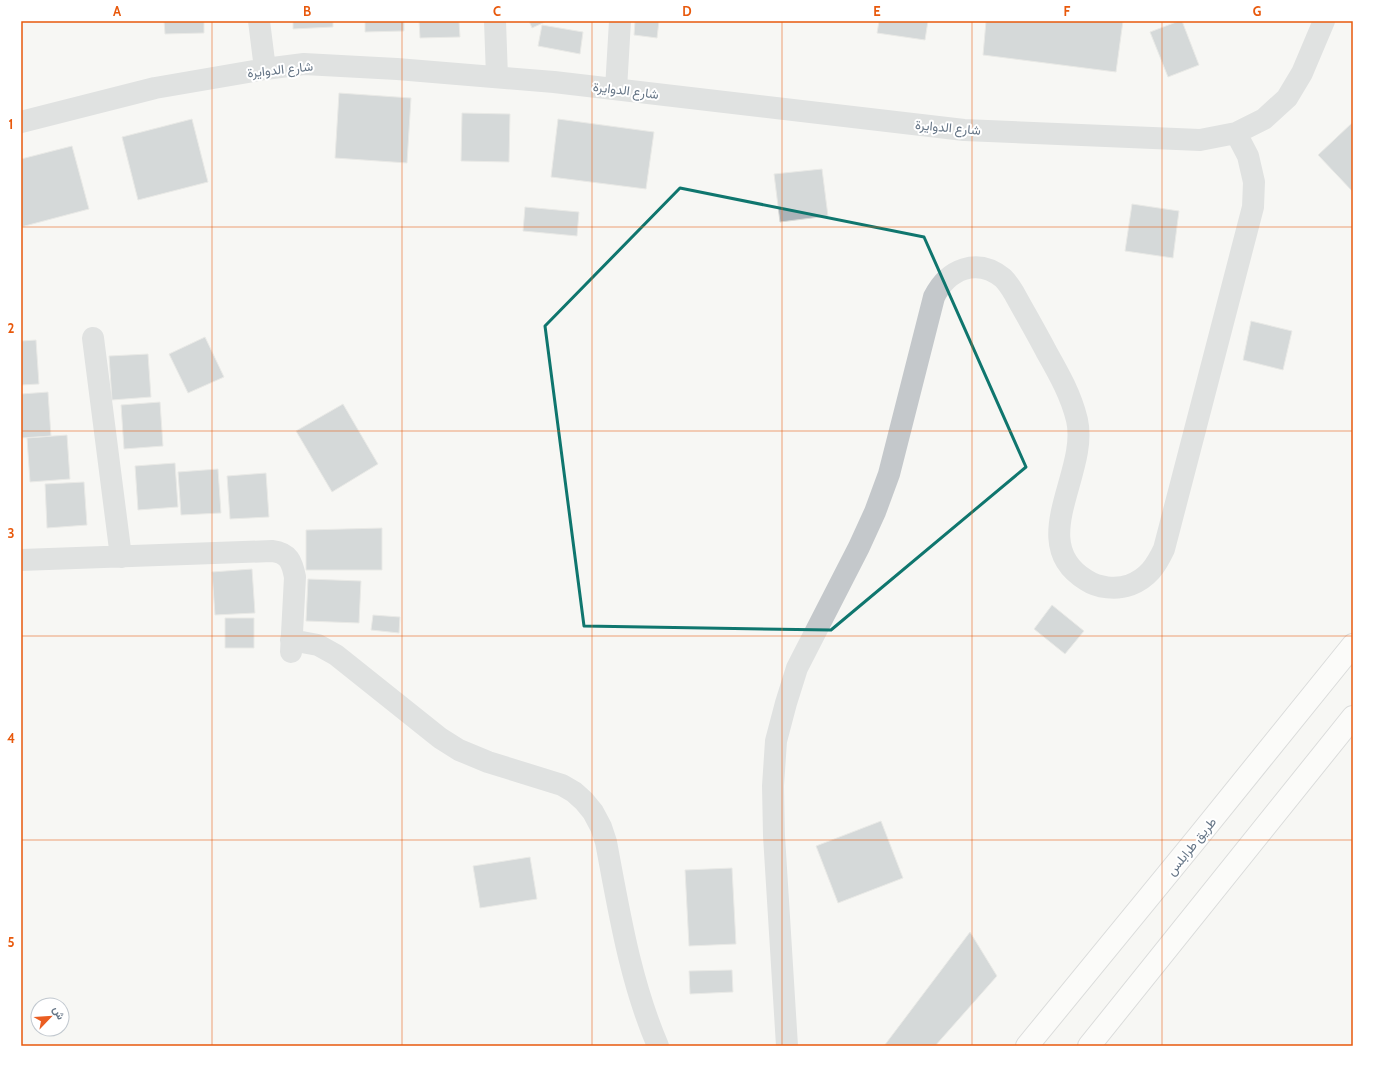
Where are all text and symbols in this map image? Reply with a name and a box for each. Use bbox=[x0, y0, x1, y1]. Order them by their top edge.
text: A bbox=[113, 3, 122, 19]
text: B bbox=[303, 3, 311, 19]
text: C bbox=[493, 3, 501, 19]
text: D bbox=[682, 3, 692, 19]
text: E bbox=[873, 3, 881, 19]
text: F bbox=[1064, 3, 1071, 19]
text: G bbox=[1253, 3, 1262, 19]
street label: شارع الدوايرة bbox=[246, 58, 314, 82]
street label: شارع الدوايرة bbox=[592, 78, 660, 104]
text: 1 bbox=[9, 116, 13, 132]
street label: شارع الدوايرة bbox=[914, 116, 982, 140]
text: 2 bbox=[8, 320, 15, 336]
text: 3 bbox=[7, 525, 15, 541]
text: 4 bbox=[7, 730, 15, 746]
street label: طريق طرابلس bbox=[1163, 814, 1220, 879]
text: 5 bbox=[8, 934, 15, 950]
north arrow bbox=[30, 997, 70, 1037]
text: ش bbox=[50, 1004, 68, 1022]

